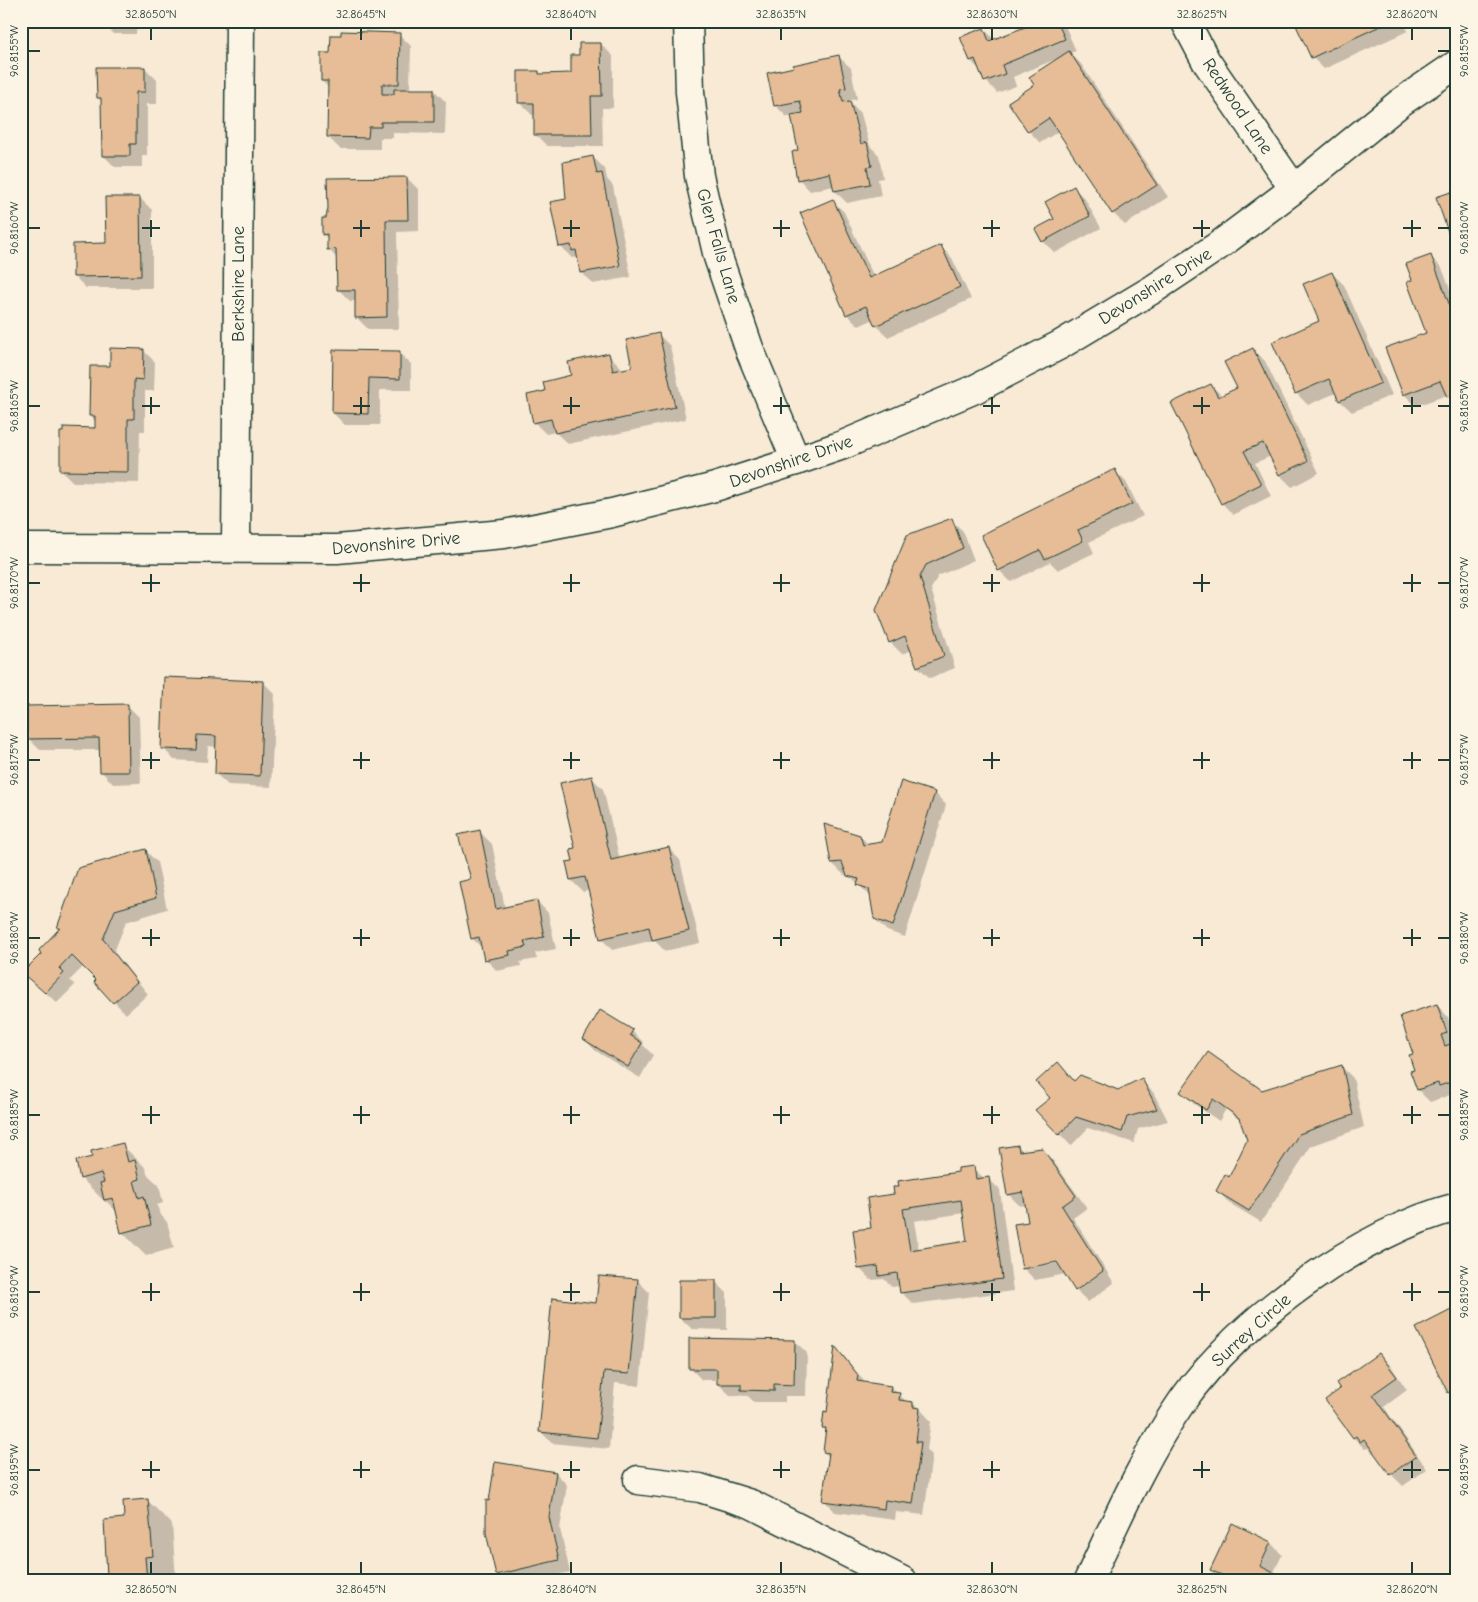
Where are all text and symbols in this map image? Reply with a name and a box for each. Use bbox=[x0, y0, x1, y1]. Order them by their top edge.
text: 32.8650°N bbox=[125, 7, 177, 21]
text: 32.8645°N bbox=[336, 7, 386, 21]
text: 32.8640°N bbox=[546, 7, 596, 21]
text: 32.8635°N bbox=[756, 7, 806, 21]
text: 32.8630°N bbox=[966, 7, 1018, 21]
text: 32.8625°N bbox=[1177, 7, 1227, 21]
text: 32.8620°N bbox=[1386, 7, 1438, 21]
text: 96.8155°W bbox=[7, 24, 21, 77]
text: 96.8155°W bbox=[1457, 24, 1471, 77]
street label: Redwood Lane bbox=[1198, 54, 1277, 158]
street label: Glen Falls Lane bbox=[692, 186, 745, 306]
text: 96.8160°W bbox=[7, 201, 21, 254]
text: 96.8160°W bbox=[1457, 201, 1471, 254]
street label: Berkshire Lane bbox=[228, 226, 249, 342]
street label: Devonshire Drive bbox=[1095, 243, 1215, 329]
text: 96.8165°W bbox=[7, 379, 21, 432]
text: 96.8165°W bbox=[1457, 379, 1471, 432]
street label: Devonshire Drive bbox=[727, 431, 855, 492]
street label: Devonshire Drive bbox=[331, 527, 461, 560]
text: 96.8170°W bbox=[7, 556, 21, 609]
text: 96.8170°W bbox=[1457, 556, 1471, 609]
text: 96.8175°W bbox=[7, 734, 21, 786]
text: 96.8175°W bbox=[1457, 734, 1471, 786]
text: 96.8180°W bbox=[7, 911, 21, 964]
text: 96.8180°W bbox=[1457, 911, 1471, 964]
text: 96.8185°W bbox=[7, 1089, 21, 1141]
text: 96.8185°W bbox=[1457, 1089, 1471, 1141]
text: 96.8190°W bbox=[7, 1265, 21, 1318]
text: 96.8190°W bbox=[1457, 1265, 1471, 1318]
street label: Surrey Circle bbox=[1207, 1289, 1295, 1371]
text: 96.8195°W bbox=[7, 1443, 21, 1496]
text: 96.8195°W bbox=[1457, 1443, 1471, 1496]
text: 32.8650°N bbox=[125, 1582, 177, 1596]
text: 32.8645°N bbox=[336, 1582, 386, 1596]
text: 32.8640°N bbox=[546, 1582, 596, 1596]
text: 32.8635°N bbox=[756, 1582, 806, 1596]
text: 32.8630°N bbox=[966, 1582, 1018, 1596]
text: 32.8625°N bbox=[1177, 1582, 1227, 1596]
text: 32.8620°N bbox=[1386, 1582, 1438, 1596]

